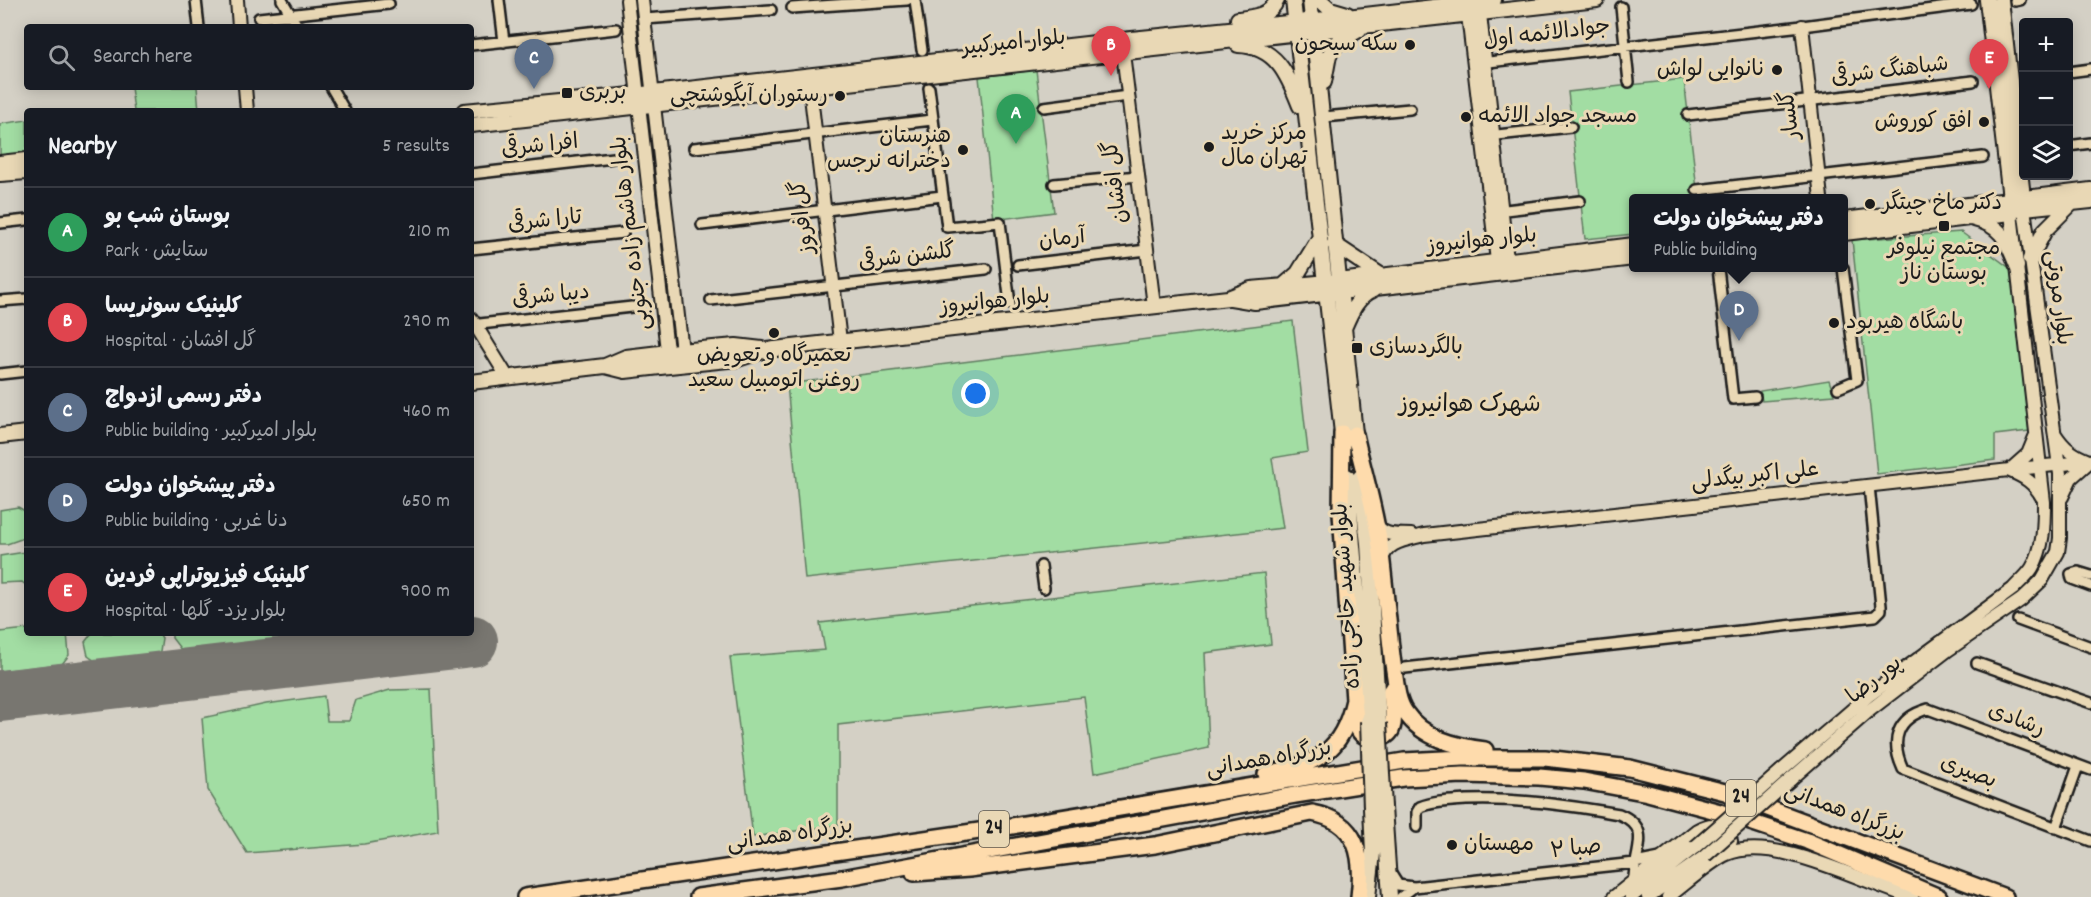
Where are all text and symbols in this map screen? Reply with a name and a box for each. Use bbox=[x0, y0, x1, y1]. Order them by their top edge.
street label: جوادالائمه اول bbox=[1482, 12, 1612, 58]
map controls bbox=[2019, 18, 2073, 180]
button: + bbox=[2019, 18, 2073, 72]
street label: بلوار امیرکبیر bbox=[959, 23, 1067, 65]
search box bbox=[24, 24, 474, 90]
pin: B bbox=[1092, 26, 1130, 76]
place label: سکه سیحون bbox=[1294, 30, 1398, 61]
marker: سکه سیحون bbox=[1403, 38, 1417, 52]
pin: C bbox=[514, 40, 554, 89]
pin: E bbox=[1970, 40, 2008, 89]
icon: search bbox=[45, 41, 78, 74]
text: Search here bbox=[93, 42, 192, 73]
street label: شباهنگ شرقی bbox=[1829, 48, 1950, 95]
place label: نانوایی لواش bbox=[1657, 55, 1765, 86]
marker: نانوایی لواش bbox=[1770, 63, 1784, 77]
button: − bbox=[2019, 72, 2073, 126]
place label: بربری bbox=[579, 78, 626, 109]
place label: رستوران آبگوشتچی bbox=[670, 81, 828, 112]
marker: بربری bbox=[560, 86, 574, 100]
marker: رستوران آبگوشتچی bbox=[833, 89, 847, 103]
street label: گلسار bbox=[1773, 89, 1810, 143]
pin: A bbox=[996, 94, 1036, 144]
place label: مسجد جواد الائمه bbox=[1478, 102, 1637, 133]
place label: افق کوروش bbox=[1874, 107, 1972, 138]
marker: مسجد جواد الائمه bbox=[1459, 110, 1473, 124]
marker: افق کوروش bbox=[1977, 115, 1991, 129]
place label: مرکز خرید تهران مال bbox=[1221, 119, 1308, 175]
place label: هنرستان دخترانه نرجس bbox=[827, 122, 951, 178]
button: layers bbox=[2019, 126, 2073, 180]
street label: افرا شرقی bbox=[500, 127, 580, 166]
text: Nearby bbox=[48, 129, 116, 166]
text: 5 results bbox=[382, 133, 450, 161]
street label: بلوار هاشم زاده جنوبی bbox=[605, 134, 659, 332]
street label: گل افشان bbox=[1097, 139, 1137, 225]
marker: مرکز خرید تهران مال bbox=[1202, 140, 1216, 154]
marker: هنرستان دخترانه نرجس bbox=[956, 143, 970, 157]
street label: گل افروز bbox=[784, 178, 824, 258]
place label: دکتر ماخ چیتگر bbox=[1880, 189, 2002, 220]
popup bbox=[1629, 194, 1848, 272]
marker: دکتر ماخ چیتگر bbox=[1863, 197, 1877, 211]
text: بوستان شب بو bbox=[105, 202, 230, 233]
street label: تارا شرقی bbox=[506, 202, 584, 241]
text: دفتر پیشخوان دولت bbox=[1653, 205, 1824, 236]
text: A bbox=[62, 218, 73, 246]
text: 210 m bbox=[408, 218, 450, 246]
marker: مجتمع نیلوفر بوستان ناز bbox=[1937, 219, 1951, 233]
street label: بلوار هوانیروز bbox=[1424, 221, 1538, 263]
street label: آرمان bbox=[1037, 222, 1088, 258]
place label: مجتمع نیلوفر بوستان ناز bbox=[1886, 234, 2000, 290]
street label: گلشن شرقی bbox=[857, 236, 957, 279]
text: Public building bbox=[1653, 237, 1757, 265]
text: Park · ستایش bbox=[105, 238, 209, 266]
street label: بلوار مروتی bbox=[2036, 249, 2078, 347]
street label: دیبا شرقی bbox=[511, 277, 591, 316]
street label: بلوار هوانیروز bbox=[937, 282, 1051, 324]
text: کلینیک سونریسا bbox=[105, 292, 242, 323]
pin: D bbox=[1720, 292, 1758, 341]
text: B bbox=[63, 308, 72, 336]
text: 290 m bbox=[403, 308, 450, 336]
place label: باشگاه هیربود bbox=[1846, 308, 1963, 339]
marker: باشگاه هیربود bbox=[1827, 316, 1841, 330]
marker: تعمیرگاه و تعویض روغنی اتومبیل سعید bbox=[767, 326, 781, 340]
text: Hospital · گل افشان bbox=[105, 328, 256, 356]
place label: بالگردسازی bbox=[1369, 333, 1463, 364]
place label: تعمیرگاه و تعویض روغنی اتومبیل سعید bbox=[688, 341, 860, 397]
marker: بالگردسازی bbox=[1350, 341, 1364, 355]
your location bbox=[961, 379, 990, 408]
text: دفتر رسمی ازدواج bbox=[105, 382, 262, 413]
district label: شهرک هوانیروز bbox=[1397, 389, 1541, 423]
text: C bbox=[63, 398, 72, 426]
text: 460 m bbox=[403, 398, 450, 426]
text: Public building · بلوار امیرکبیر bbox=[105, 418, 317, 446]
street label: علی اکبر بیگدلی bbox=[1690, 455, 1820, 499]
text: دفتر پیشخوان دولت bbox=[105, 472, 276, 503]
text: D bbox=[62, 488, 73, 516]
text: 650 m bbox=[402, 488, 450, 516]
street label: بلوار شهید حاجی زاده bbox=[1326, 502, 1370, 690]
text: Public building · دنا غربی bbox=[105, 508, 288, 536]
text: کلینیک فیزیوتراپی فردین bbox=[105, 562, 309, 593]
text: E bbox=[63, 578, 72, 606]
text: 900 m bbox=[401, 578, 450, 606]
text: Hospital · بلوار یزد- گلها bbox=[105, 598, 286, 626]
street label: پور رضا bbox=[1841, 649, 1909, 713]
street label: رشادی bbox=[1983, 696, 2049, 746]
street label: بزرگراه همدانی bbox=[1204, 734, 1334, 786]
street label: بصیری bbox=[1935, 748, 2001, 798]
street label: بزرگراه همدانی bbox=[1779, 776, 1909, 850]
road number: 24 bbox=[1726, 780, 1756, 816]
road number: 24 bbox=[979, 811, 1009, 847]
street label: بزرگراه همدانی bbox=[725, 812, 855, 860]
place label: مهستان bbox=[1464, 830, 1534, 861]
street label: صبا ۲ bbox=[1549, 832, 1603, 868]
marker: مهستان bbox=[1445, 838, 1459, 852]

